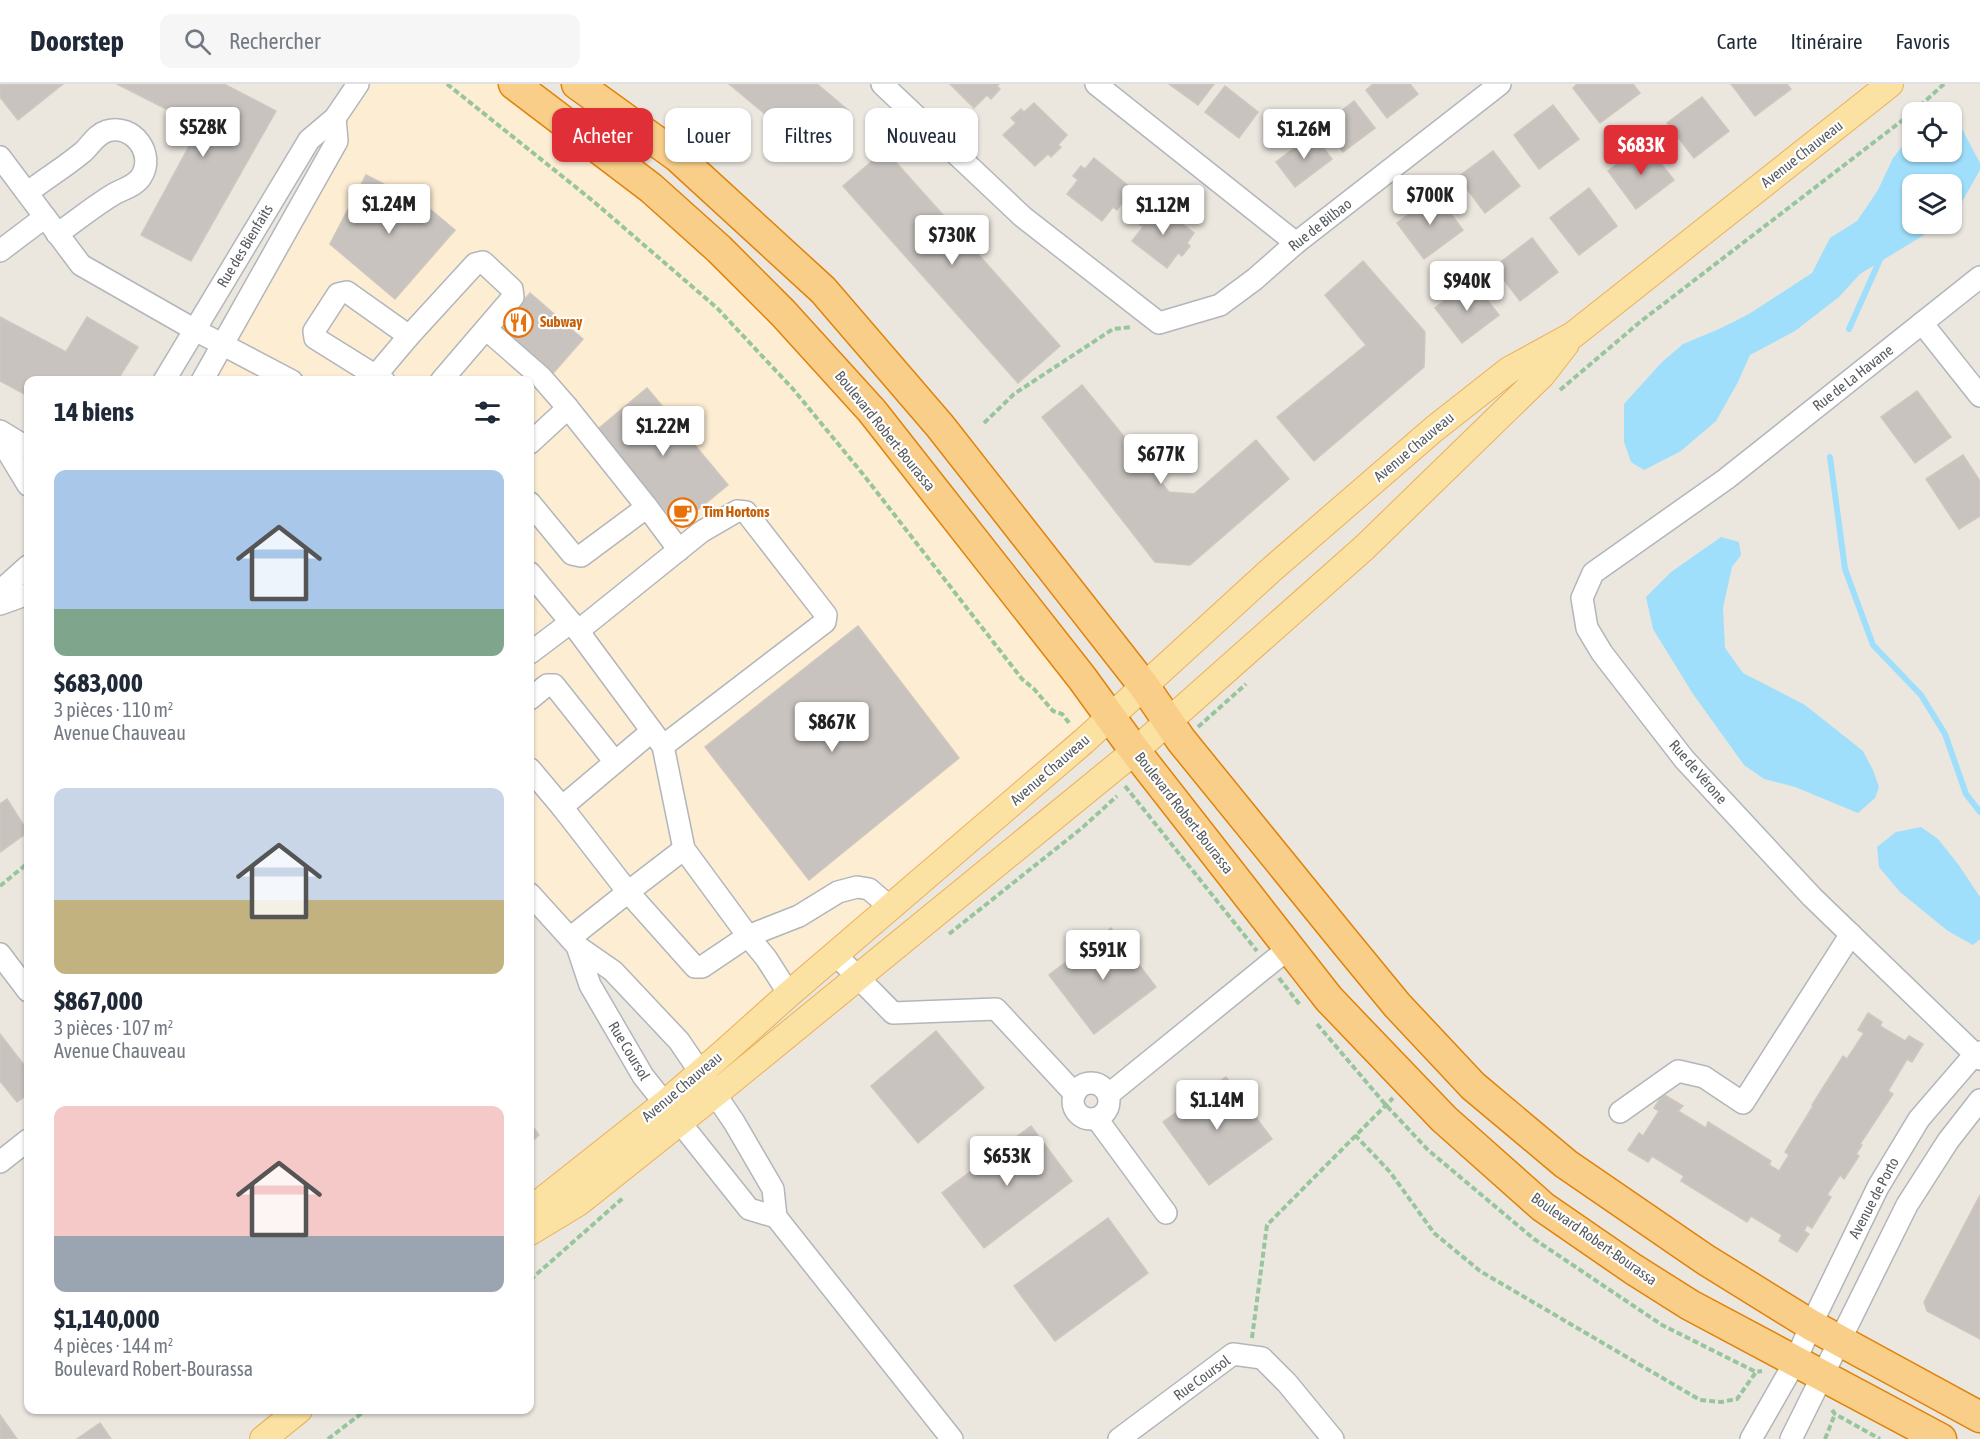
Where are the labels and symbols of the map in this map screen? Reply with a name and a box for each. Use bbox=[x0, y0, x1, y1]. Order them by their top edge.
pin: $528K bbox=[161, 107, 245, 158]
pin: $1.26M bbox=[1255, 109, 1353, 160]
street label: Avenue Chauveau bbox=[1757, 116, 1846, 191]
pin: $683K bbox=[1599, 125, 1683, 176]
pin: $700K bbox=[1388, 175, 1472, 226]
pin: $1.24M bbox=[340, 184, 438, 235]
pin: $1.12M bbox=[1114, 185, 1212, 236]
street label: Rue de Bilbao bbox=[1285, 195, 1355, 254]
street label: Rue des Bienfaits bbox=[213, 201, 276, 290]
pin: $730K bbox=[910, 215, 994, 266]
pin: $940K bbox=[1425, 261, 1509, 312]
restaurant icon: Subway bbox=[503, 306, 535, 338]
place label: Subway bbox=[540, 313, 583, 330]
street label: Rue de La Havane bbox=[1809, 341, 1896, 414]
street label: Boulevard Robert-Bourassa bbox=[832, 367, 939, 494]
pin: $1.22M bbox=[614, 406, 712, 457]
street label: Avenue Chauveau bbox=[1370, 408, 1457, 485]
pin: $677K bbox=[1119, 434, 1203, 485]
cafe icon: Tim Hortons bbox=[666, 496, 698, 528]
place label: Tim Hortons bbox=[703, 503, 770, 520]
pin: $867K bbox=[790, 702, 874, 753]
street label: Avenue Chauveau bbox=[1007, 731, 1093, 808]
street label: Rue de Vérone bbox=[1666, 736, 1731, 807]
street label: Boulevard Robert-Bourassa bbox=[1132, 749, 1237, 877]
pin: $591K bbox=[1061, 930, 1145, 981]
street label: Rue Coursol bbox=[605, 1018, 654, 1083]
street label: Avenue Chauveau bbox=[638, 1048, 725, 1125]
pin: $1.14M bbox=[1168, 1080, 1266, 1131]
pin: $653K bbox=[965, 1136, 1049, 1187]
street label: Avenue de Porto bbox=[1845, 1154, 1902, 1241]
street label: Boulevard Robert-Bourassa bbox=[1528, 1189, 1660, 1288]
street label: Rue Coursol bbox=[1170, 1351, 1233, 1404]

